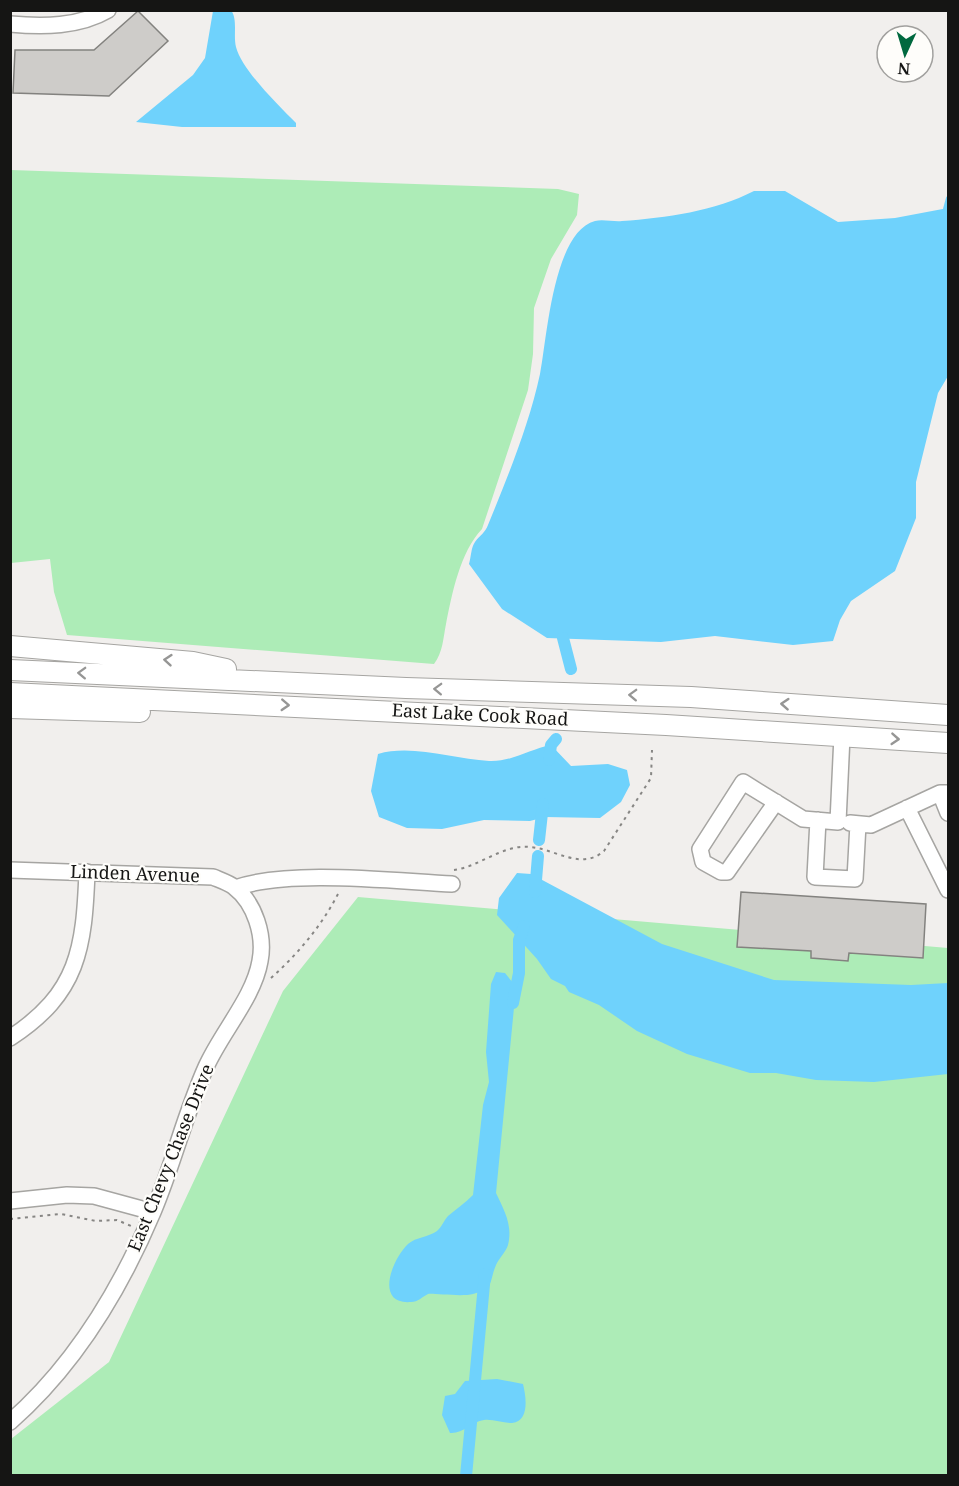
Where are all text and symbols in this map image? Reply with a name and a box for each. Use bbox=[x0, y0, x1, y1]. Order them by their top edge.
north arrow bbox=[875, 24, 935, 84]
text: N bbox=[897, 58, 911, 80]
one-way arrow bbox=[163, 654, 172, 667]
one-way arrow bbox=[78, 666, 87, 679]
one-way arrow bbox=[433, 682, 442, 695]
one-way arrow bbox=[628, 689, 637, 702]
street label: East Lake Cook Road bbox=[391, 697, 569, 731]
one-way arrow bbox=[781, 698, 790, 711]
one-way arrow bbox=[280, 699, 289, 712]
one-way arrow bbox=[891, 733, 900, 746]
street label: Linden Avenue bbox=[70, 859, 200, 887]
street label: East Chevy Chase Drive bbox=[121, 1060, 219, 1255]

